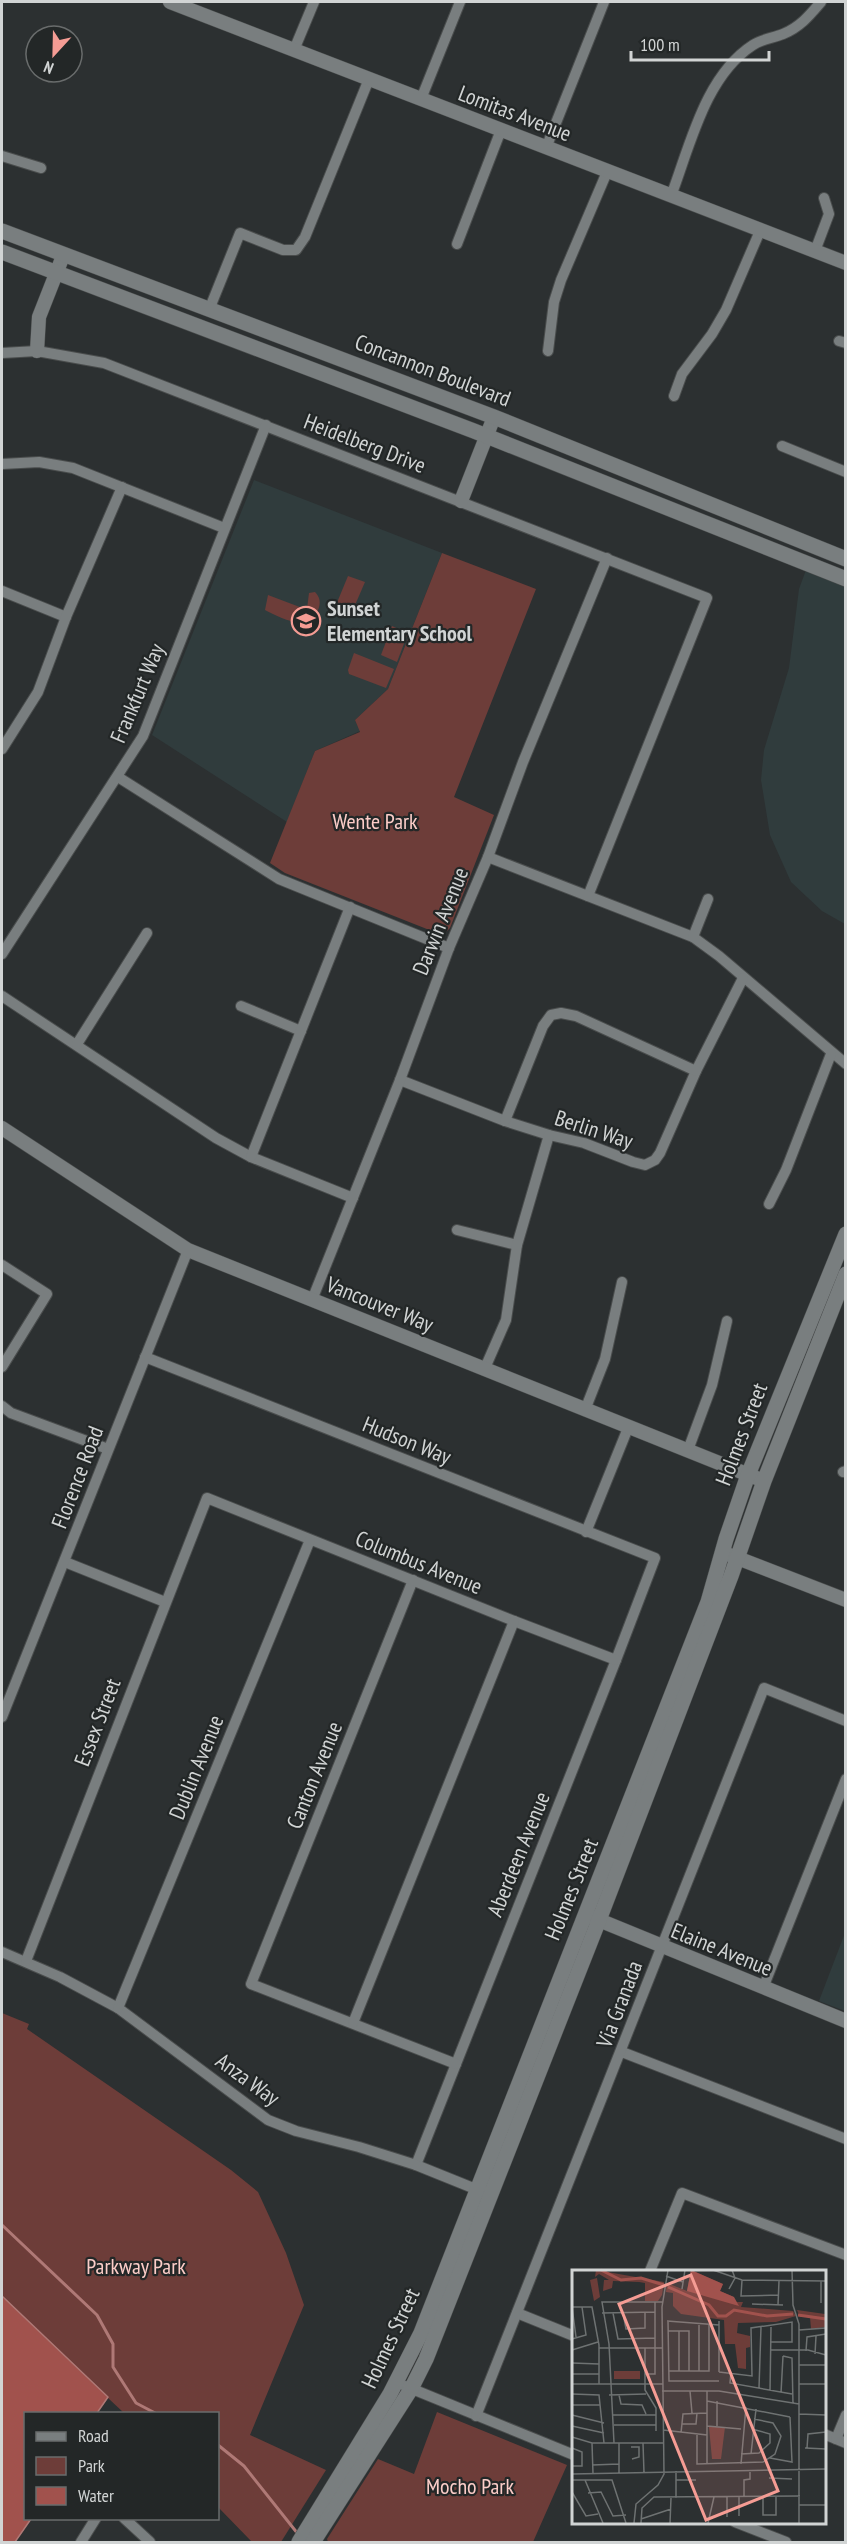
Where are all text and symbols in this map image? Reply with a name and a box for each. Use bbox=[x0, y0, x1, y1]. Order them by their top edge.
north arrow bbox=[24, 24, 84, 84]
scale bar bbox=[631, 24, 769, 62]
text: 100 m bbox=[640, 33, 680, 56]
text: N bbox=[41, 57, 56, 79]
street label: Lomitas Avenue bbox=[455, 79, 575, 147]
street label: Concannon Boulevard bbox=[351, 327, 515, 413]
street label: Heidelberg Drive bbox=[300, 407, 430, 479]
place label: Sunset Elementary School bbox=[327, 594, 473, 647]
school or university icon: Sunset Elementary School bbox=[290, 605, 322, 637]
street label: Frankfurt Way bbox=[104, 638, 171, 747]
park label: Wente Park bbox=[332, 807, 418, 835]
street label: Darwin Avenue bbox=[406, 863, 474, 979]
street label: Berlin Way bbox=[551, 1103, 637, 1155]
street label: Vancouver Way bbox=[321, 1269, 438, 1338]
street label: Holmes Street bbox=[709, 1379, 773, 1489]
street label: Hudson Way bbox=[359, 1410, 456, 1471]
street label: Florence Road bbox=[45, 1422, 109, 1532]
street label: Columbus Avenue bbox=[352, 1524, 486, 1600]
street label: Essex Street bbox=[67, 1674, 127, 1770]
street label: Dublin Avenue bbox=[162, 1711, 230, 1823]
street label: Canton Avenue bbox=[280, 1717, 348, 1833]
street label: Aberdeen Avenue bbox=[480, 1788, 556, 1920]
street label: Holmes Street bbox=[538, 1834, 604, 1944]
street label: Elaine Avenue bbox=[667, 1916, 777, 1982]
street label: Via Granada bbox=[589, 1957, 648, 2052]
street label: Anza Way bbox=[211, 2046, 286, 2112]
park label: Parkway Park bbox=[86, 2252, 186, 2280]
inset map bbox=[572, 2270, 826, 2523]
street label: Holmes Street bbox=[355, 2283, 425, 2393]
legend bbox=[24, 2412, 219, 2520]
text: Road bbox=[78, 2424, 109, 2447]
text: Park bbox=[78, 2454, 105, 2477]
park label: Mocho Park bbox=[426, 2472, 514, 2500]
text: Water bbox=[78, 2484, 114, 2507]

